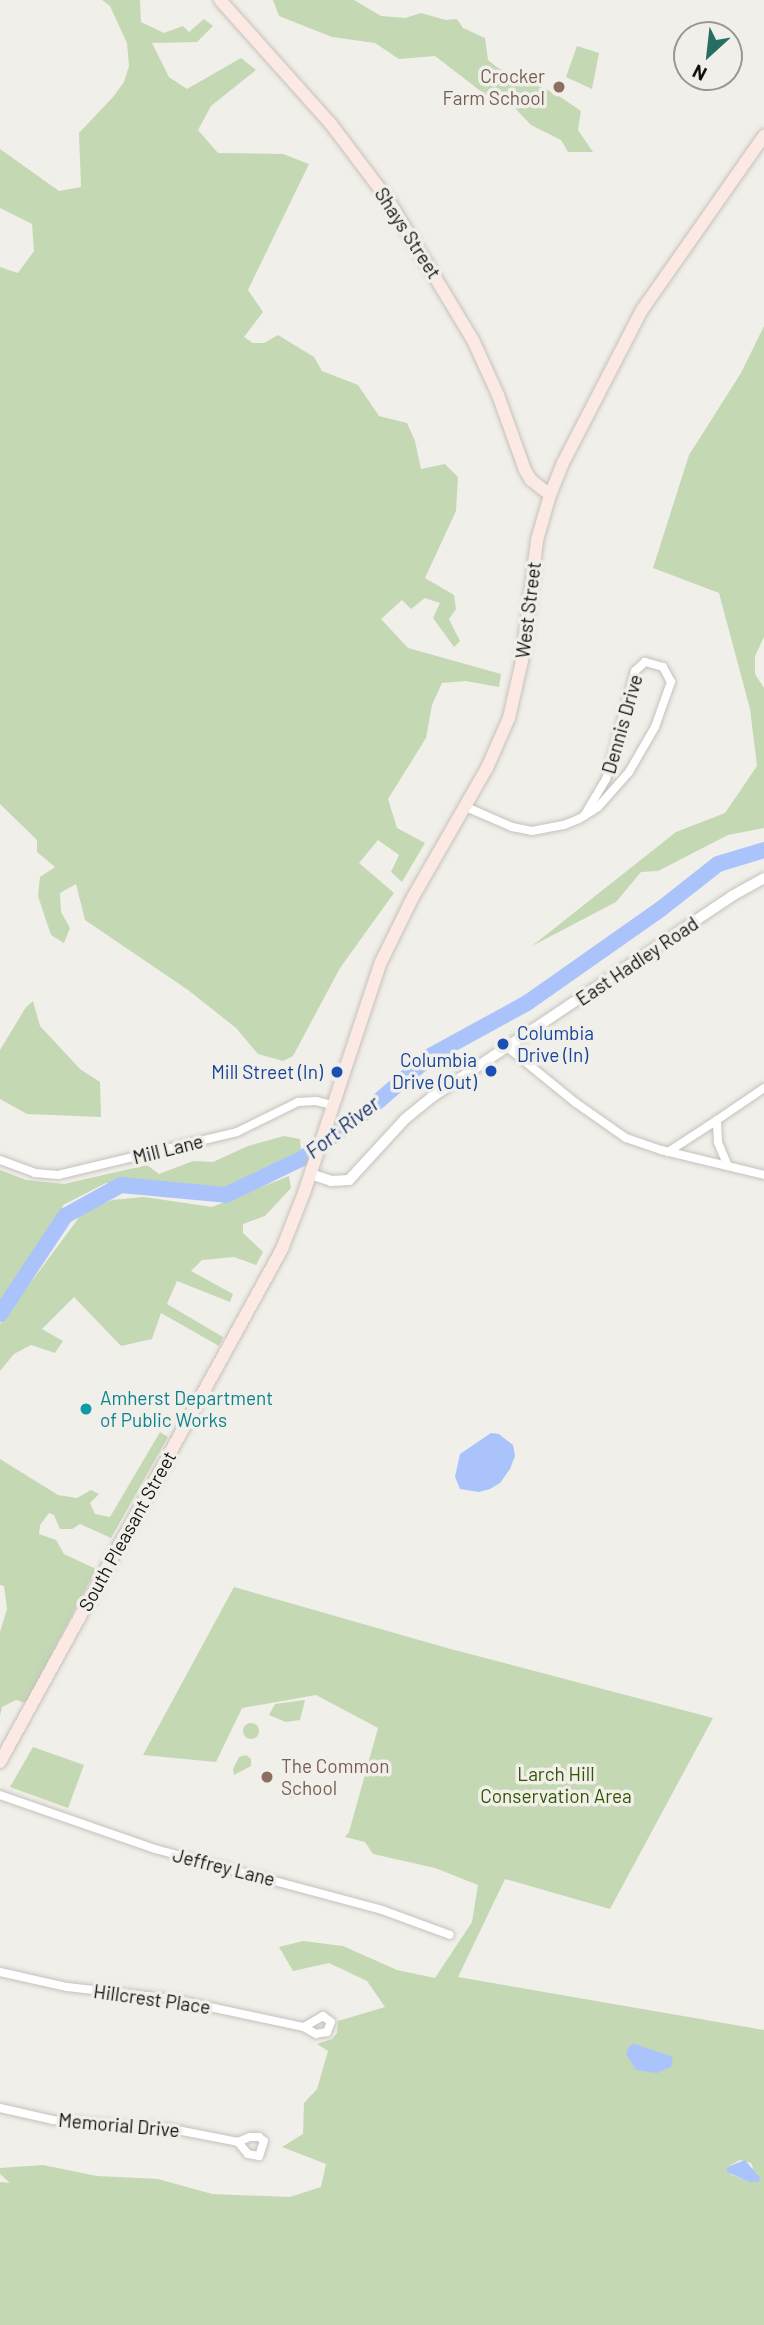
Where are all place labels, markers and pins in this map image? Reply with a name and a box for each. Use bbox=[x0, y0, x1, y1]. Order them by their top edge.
place label: Crocker Farm School bbox=[443, 65, 545, 109]
marker: Crocker Farm School bbox=[551, 79, 567, 95]
place label: Columbia Drive (In) bbox=[517, 1022, 594, 1066]
marker: Columbia Drive (In) bbox=[495, 1036, 511, 1052]
place label: Columbia Drive (Out) bbox=[392, 1049, 477, 1093]
place label: Mill Street (In) bbox=[211, 1061, 323, 1083]
marker: Columbia Drive (Out) bbox=[483, 1063, 499, 1079]
marker: Mill Street (In) bbox=[329, 1064, 345, 1080]
place label: Amherst Department of Public Works bbox=[100, 1387, 273, 1431]
marker: Amherst Department of Public Works bbox=[78, 1401, 94, 1417]
place label: The Common School bbox=[281, 1755, 390, 1799]
marker: The Common School bbox=[259, 1769, 275, 1785]

